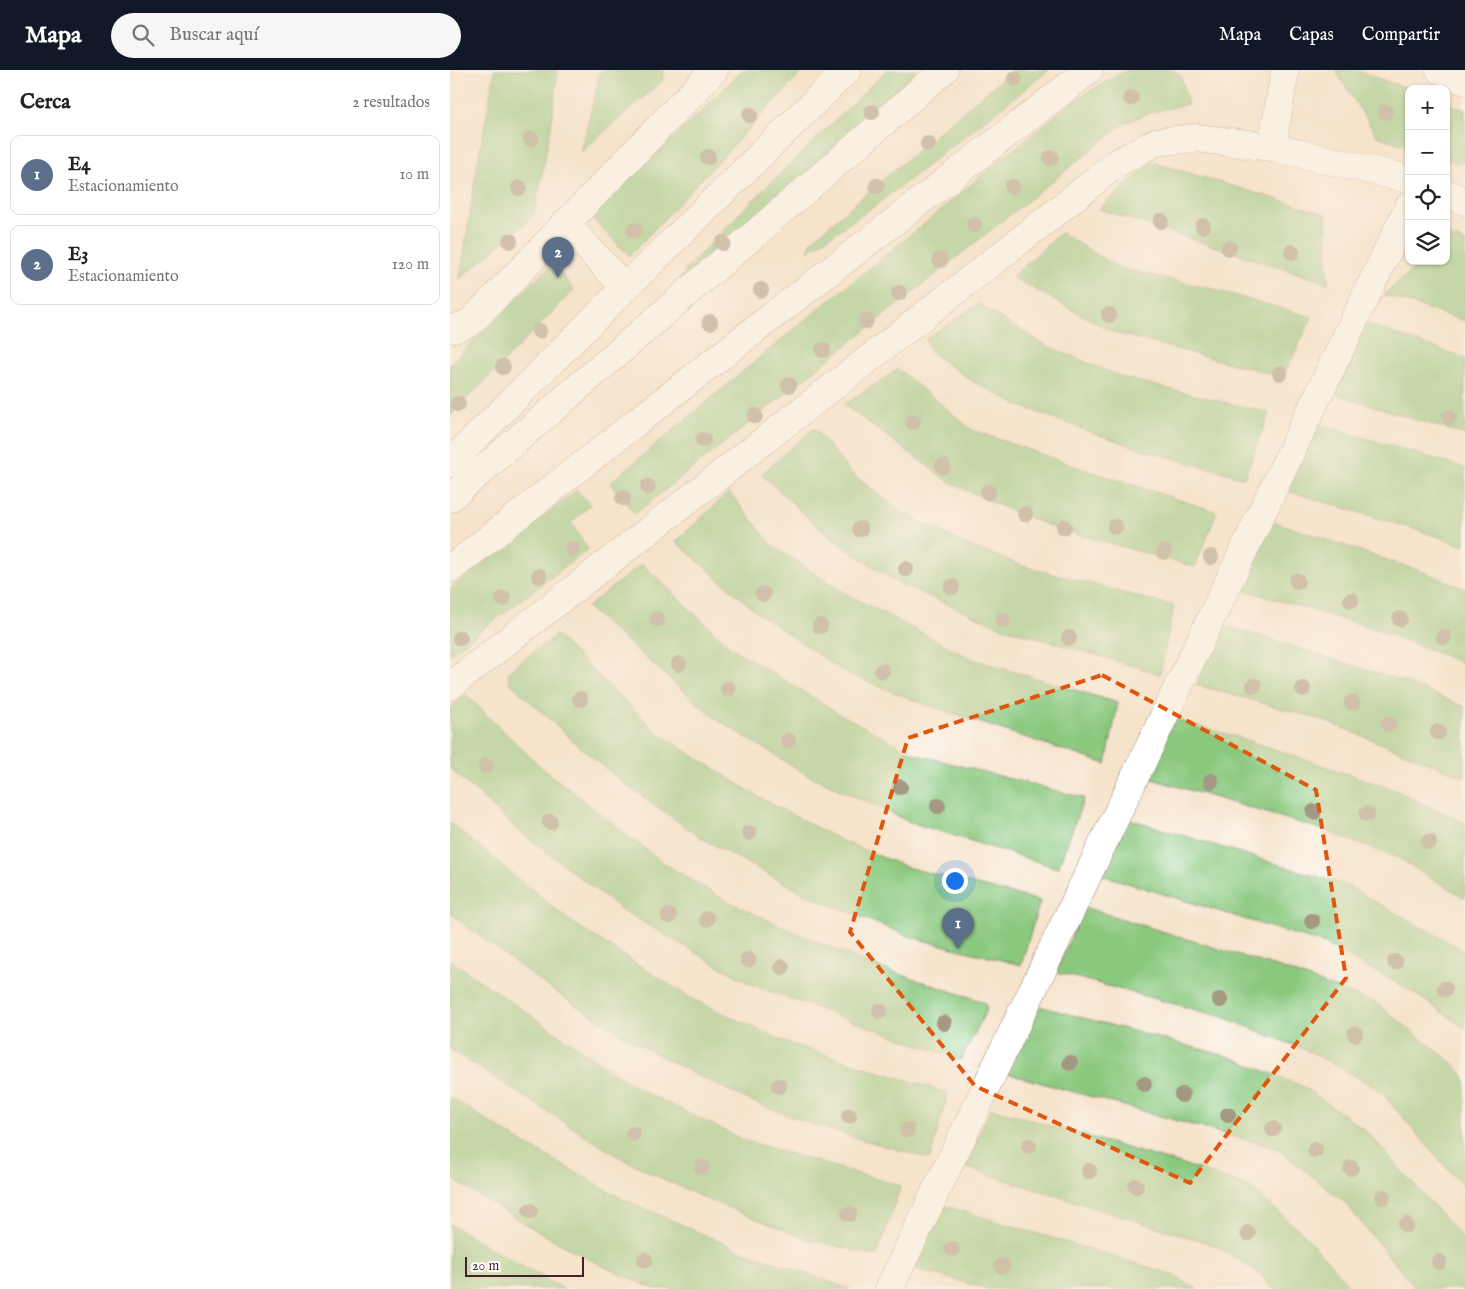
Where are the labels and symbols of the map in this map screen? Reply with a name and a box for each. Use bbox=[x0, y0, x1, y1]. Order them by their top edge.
pin: 2 bbox=[542, 237, 574, 278]
your location bbox=[942, 868, 968, 894]
pin: 1 bbox=[942, 908, 974, 949]
scale bar bbox=[465, 1254, 584, 1277]

